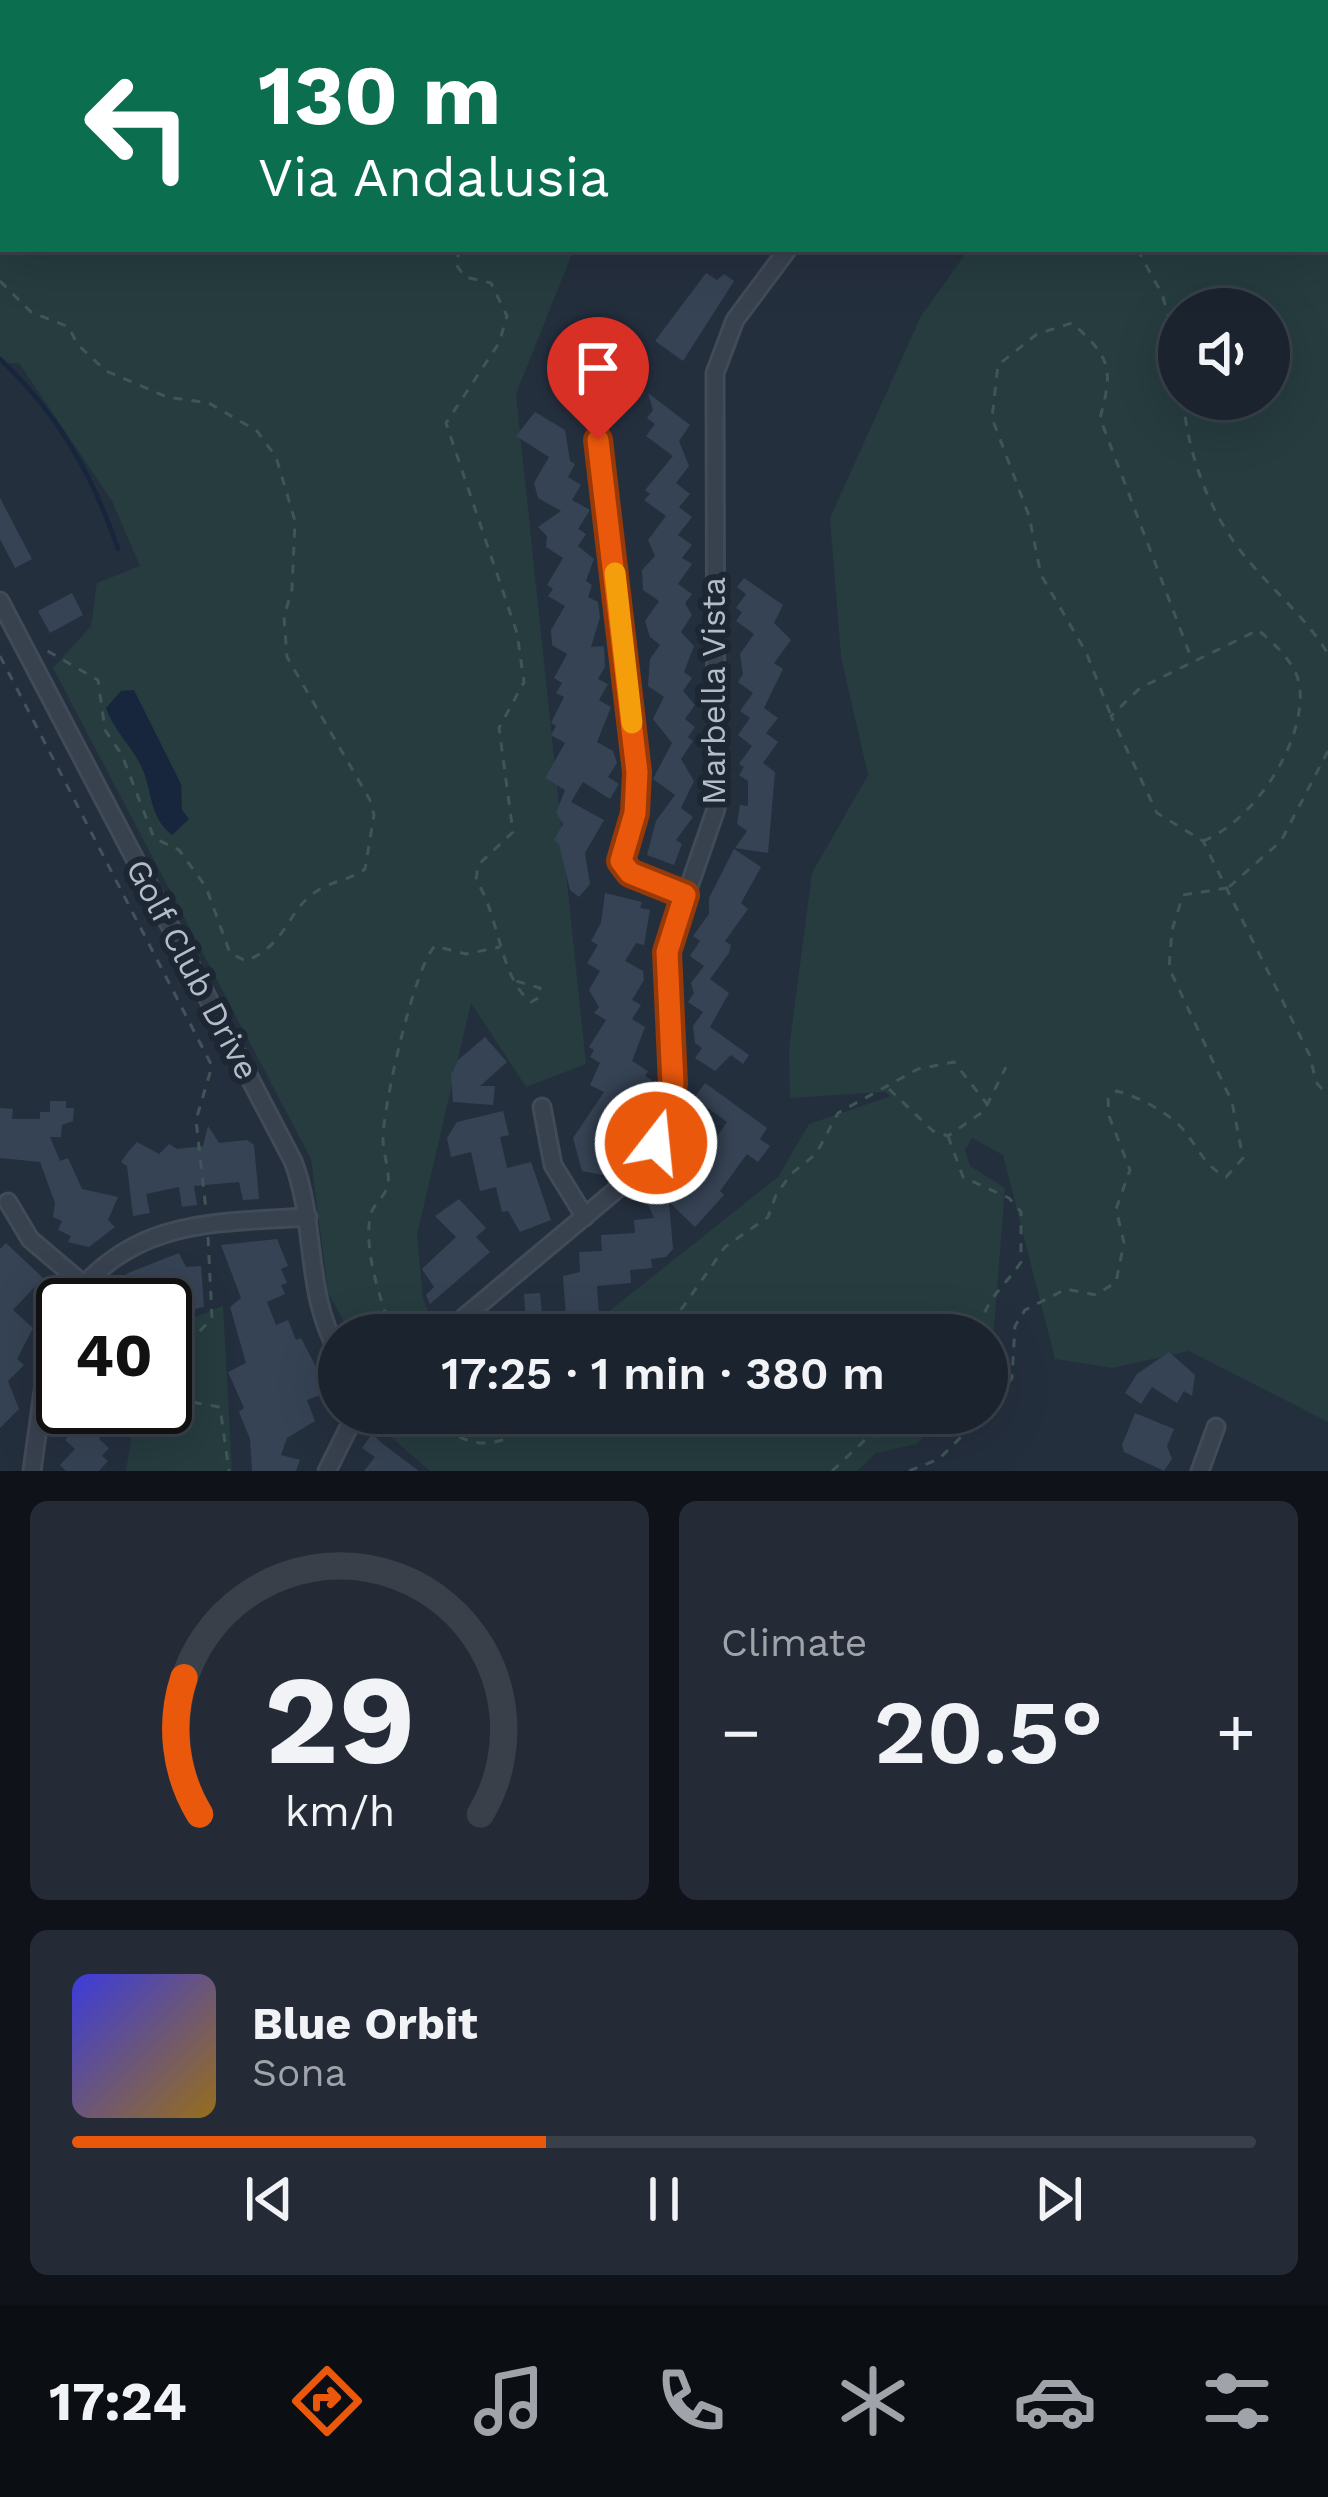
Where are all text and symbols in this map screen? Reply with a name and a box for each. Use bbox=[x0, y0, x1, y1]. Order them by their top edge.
text: 130 m bbox=[258, 46, 501, 144]
icon: left bbox=[60, 48, 216, 204]
text: Via Andalusia bbox=[258, 146, 610, 209]
map controls bbox=[1158, 288, 1290, 420]
button: sound bbox=[1158, 288, 1290, 420]
pin bbox=[547, 317, 649, 440]
icon: arrive bbox=[565, 335, 631, 401]
street label: Marbella Vista bbox=[694, 577, 733, 805]
street label: Golf Club Drive bbox=[118, 852, 267, 1086]
position arrow bbox=[593, 1080, 719, 1206]
speed limit sign: 40 bbox=[36, 1278, 192, 1434]
text: 17:25 · 1 min · 380 m bbox=[441, 1347, 885, 1400]
text: Climate bbox=[721, 1620, 867, 1665]
text: 29 bbox=[264, 1647, 415, 1793]
text: 20.5° bbox=[873, 1679, 1104, 1785]
text: − bbox=[721, 1694, 761, 1771]
text: + bbox=[1216, 1694, 1256, 1771]
text: km/h bbox=[284, 1785, 395, 1835]
text: Blue Orbit bbox=[252, 1997, 478, 2050]
text: Sona bbox=[252, 2050, 347, 2095]
icon: previous bbox=[236, 2166, 302, 2232]
icon: pause bbox=[631, 2166, 697, 2232]
icon: next bbox=[1026, 2166, 1092, 2232]
icon: directions bbox=[285, 2359, 369, 2443]
icon: music bbox=[467, 2359, 551, 2443]
icon: phone bbox=[649, 2359, 733, 2443]
icon: climate bbox=[831, 2359, 915, 2443]
icon: car bbox=[1013, 2359, 1097, 2443]
icon: filters bbox=[1195, 2359, 1279, 2443]
text: 17:24 bbox=[49, 2370, 187, 2433]

